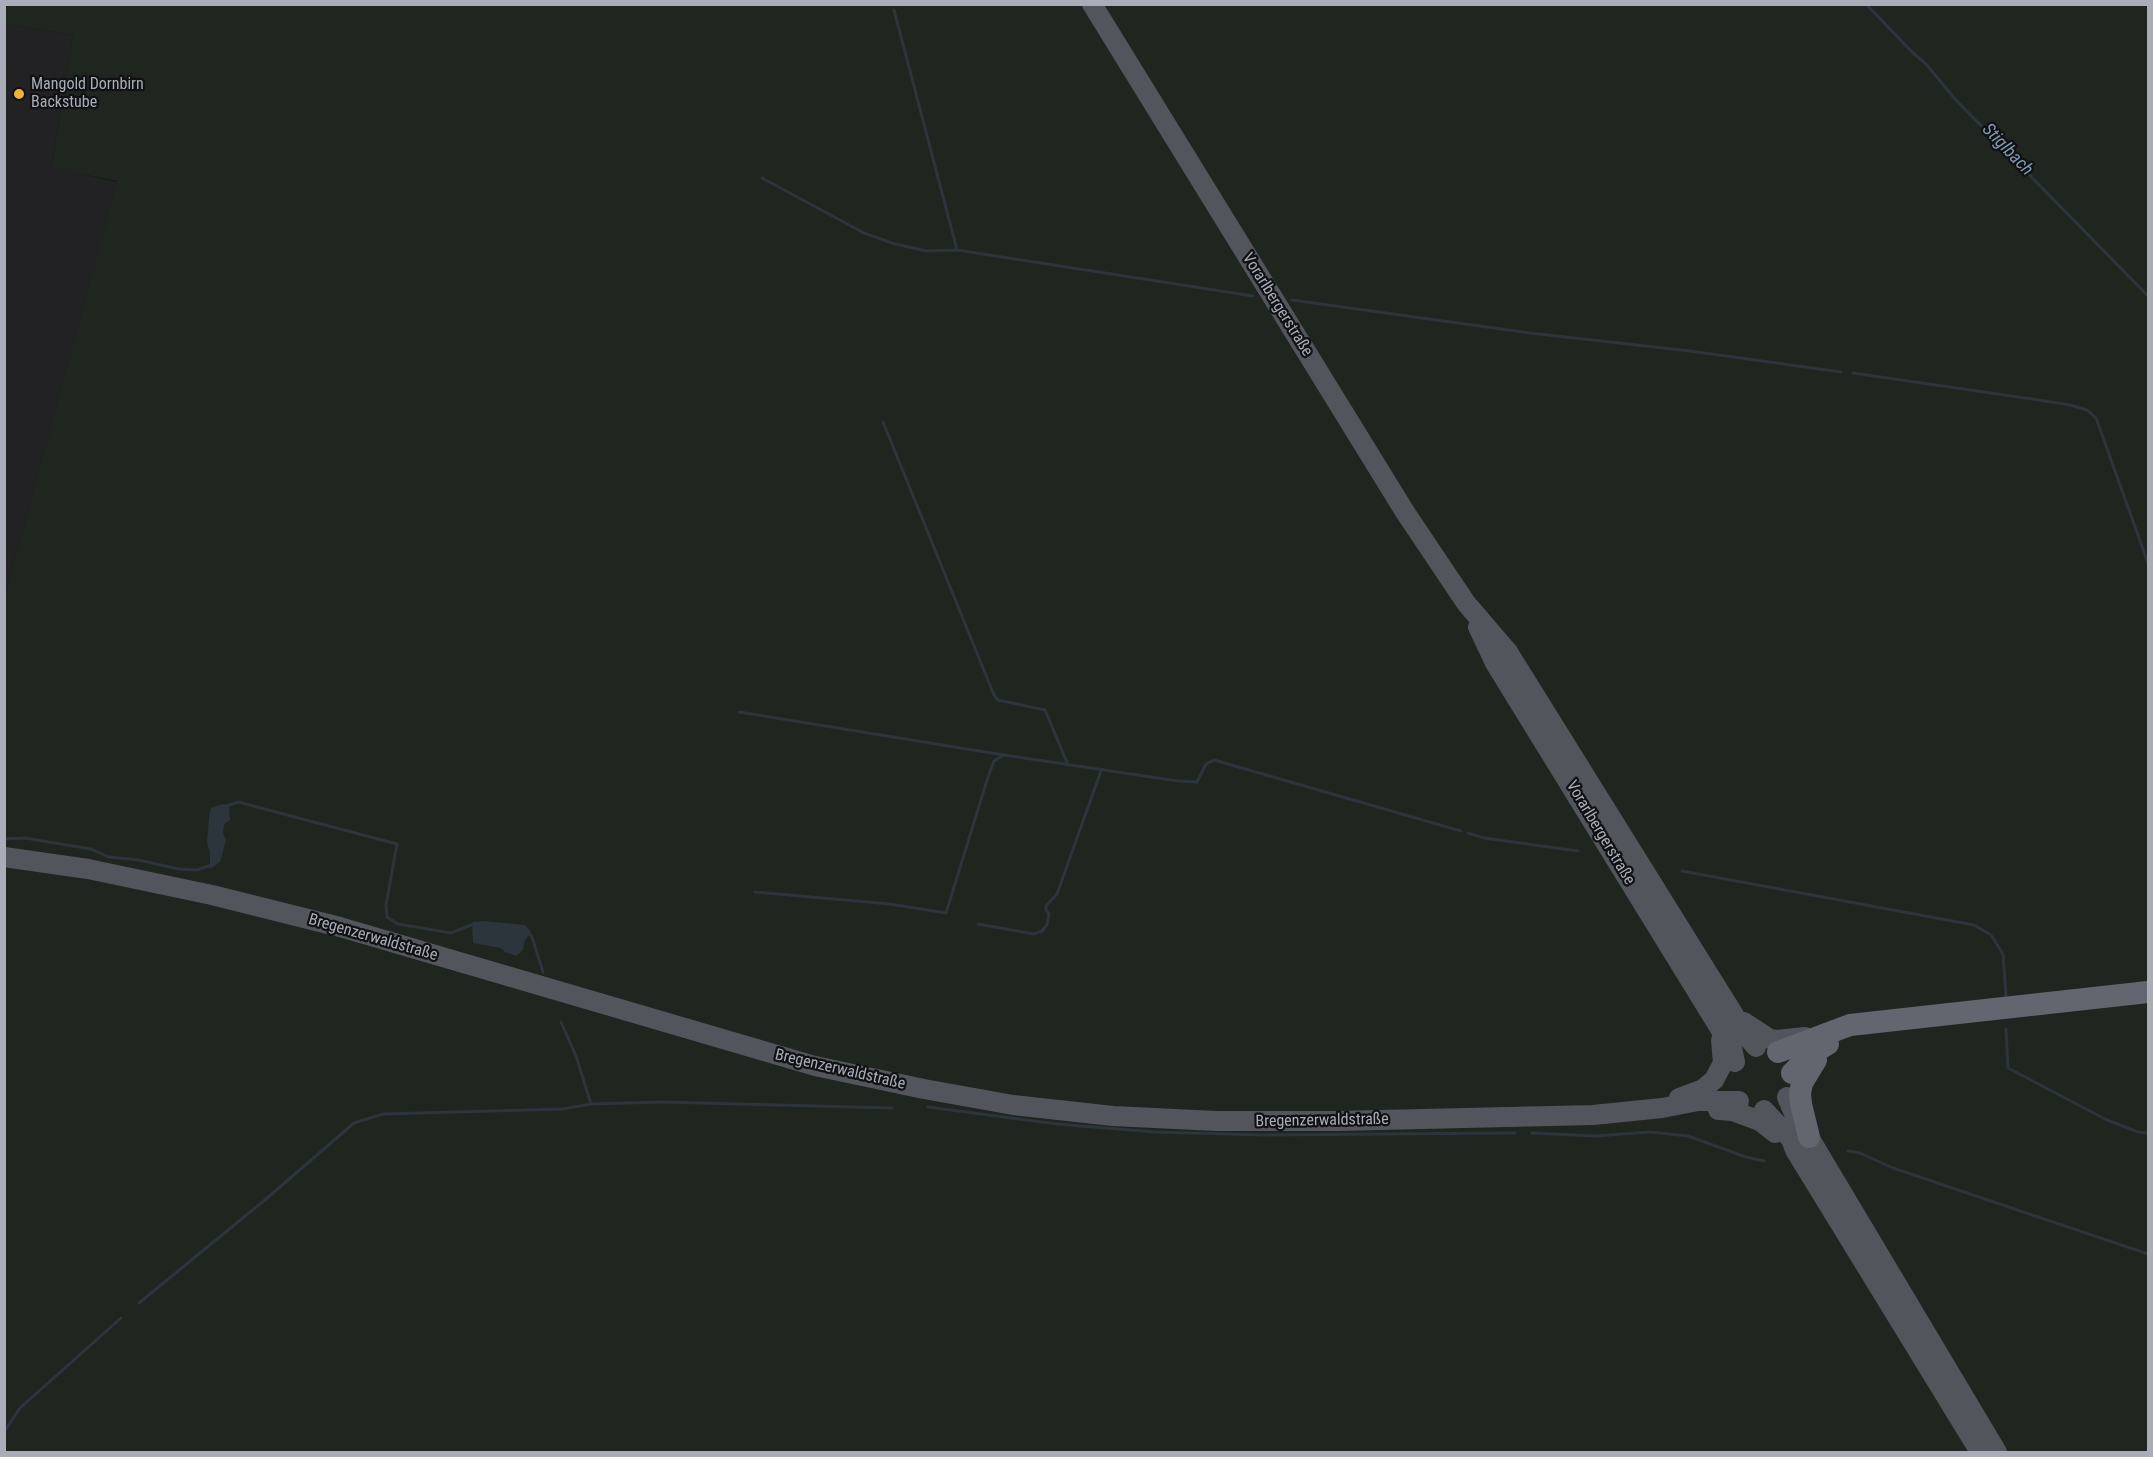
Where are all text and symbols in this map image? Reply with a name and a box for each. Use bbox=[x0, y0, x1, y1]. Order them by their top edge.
place label: Mangold Dornbirn Backstube bbox=[31, 75, 144, 113]
marker: Mangold Dornbirn Backstube bbox=[12, 87, 26, 101]
water label: Stiglbach bbox=[1977, 119, 2037, 181]
street label: Vorarlbergerstraße bbox=[1238, 250, 1316, 360]
street label: Vorarlbergerstraße bbox=[1561, 778, 1639, 888]
street label: Bregenzerwaldstraße bbox=[306, 910, 440, 966]
street label: Bregenzerwaldstraße bbox=[773, 1046, 907, 1094]
street label: Bregenzerwaldstraße bbox=[1255, 1110, 1389, 1132]

